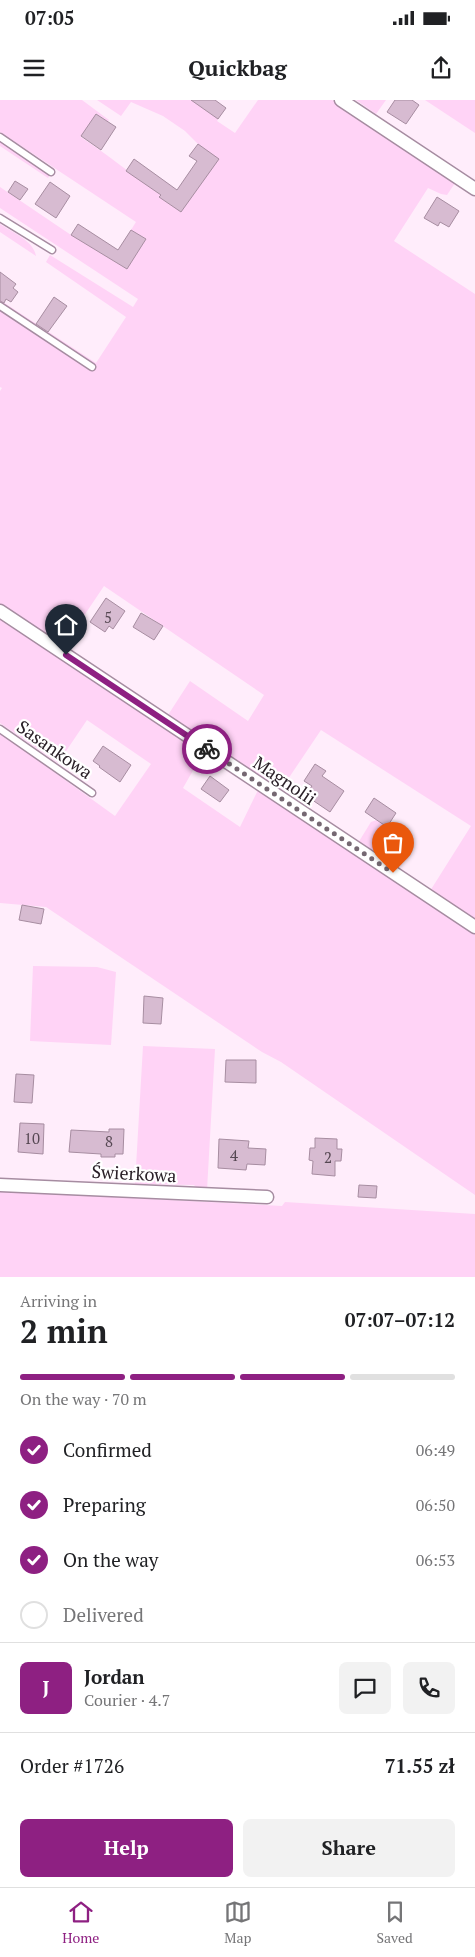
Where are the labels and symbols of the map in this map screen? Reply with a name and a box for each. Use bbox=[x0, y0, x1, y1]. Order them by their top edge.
pin bbox=[45, 604, 87, 655]
house number: 5 bbox=[104, 607, 112, 627]
street label: Sasankowa bbox=[12, 714, 98, 784]
courier bbox=[182, 724, 232, 774]
street label: Magnolii bbox=[249, 750, 321, 810]
pin bbox=[372, 822, 414, 873]
house number: 10 bbox=[24, 1128, 40, 1148]
house number: 8 bbox=[105, 1131, 113, 1151]
house number: 4 bbox=[230, 1145, 238, 1165]
house number: 2 bbox=[324, 1147, 332, 1167]
street label: Świerkowa bbox=[91, 1159, 177, 1187]

